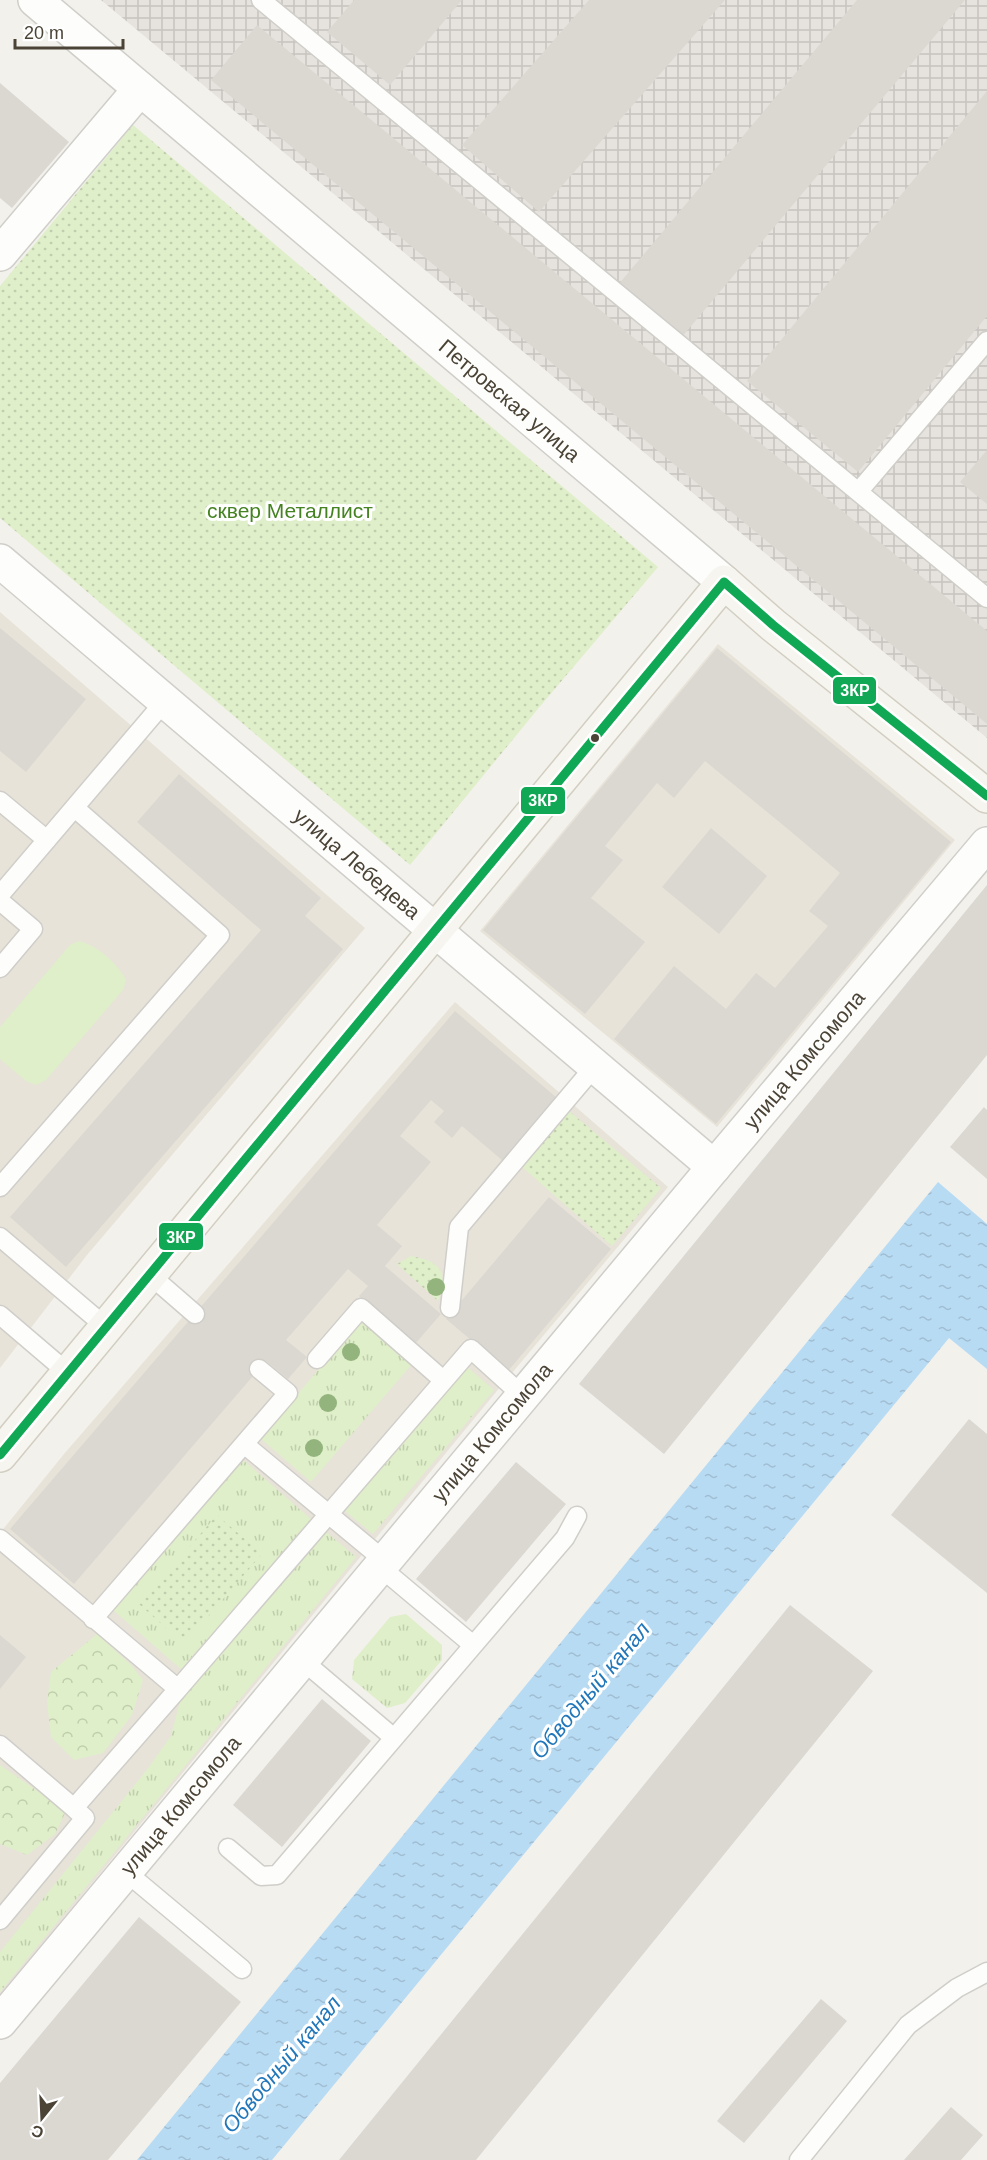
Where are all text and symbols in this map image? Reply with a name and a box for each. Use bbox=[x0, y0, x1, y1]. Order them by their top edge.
scale bar bbox=[15, 12, 123, 50]
text: 20 m bbox=[24, 23, 64, 43]
street label: Петровская улица bbox=[435, 335, 585, 466]
park label: сквер Металлист bbox=[207, 499, 373, 522]
line badge: 3КР bbox=[832, 676, 877, 705]
text: 3КР bbox=[840, 682, 870, 699]
unlabelled marker bbox=[589, 732, 601, 744]
line badge: 3КР bbox=[520, 786, 566, 815]
text: 3КР bbox=[528, 792, 558, 809]
street label: улица Лебедева bbox=[289, 803, 425, 924]
street label: улица Комсомола bbox=[739, 986, 869, 1134]
line badge: 3КР bbox=[158, 1222, 204, 1251]
text: 3КР bbox=[166, 1229, 196, 1246]
street label: улица Комсомола bbox=[427, 1358, 557, 1506]
water label: Обводный канал bbox=[526, 1617, 655, 1764]
street label: улица Комсомола bbox=[116, 1731, 245, 1879]
water label: Обводный канал bbox=[217, 1991, 346, 2138]
north arrow bbox=[12, 2088, 72, 2148]
text: С bbox=[29, 2122, 46, 2142]

